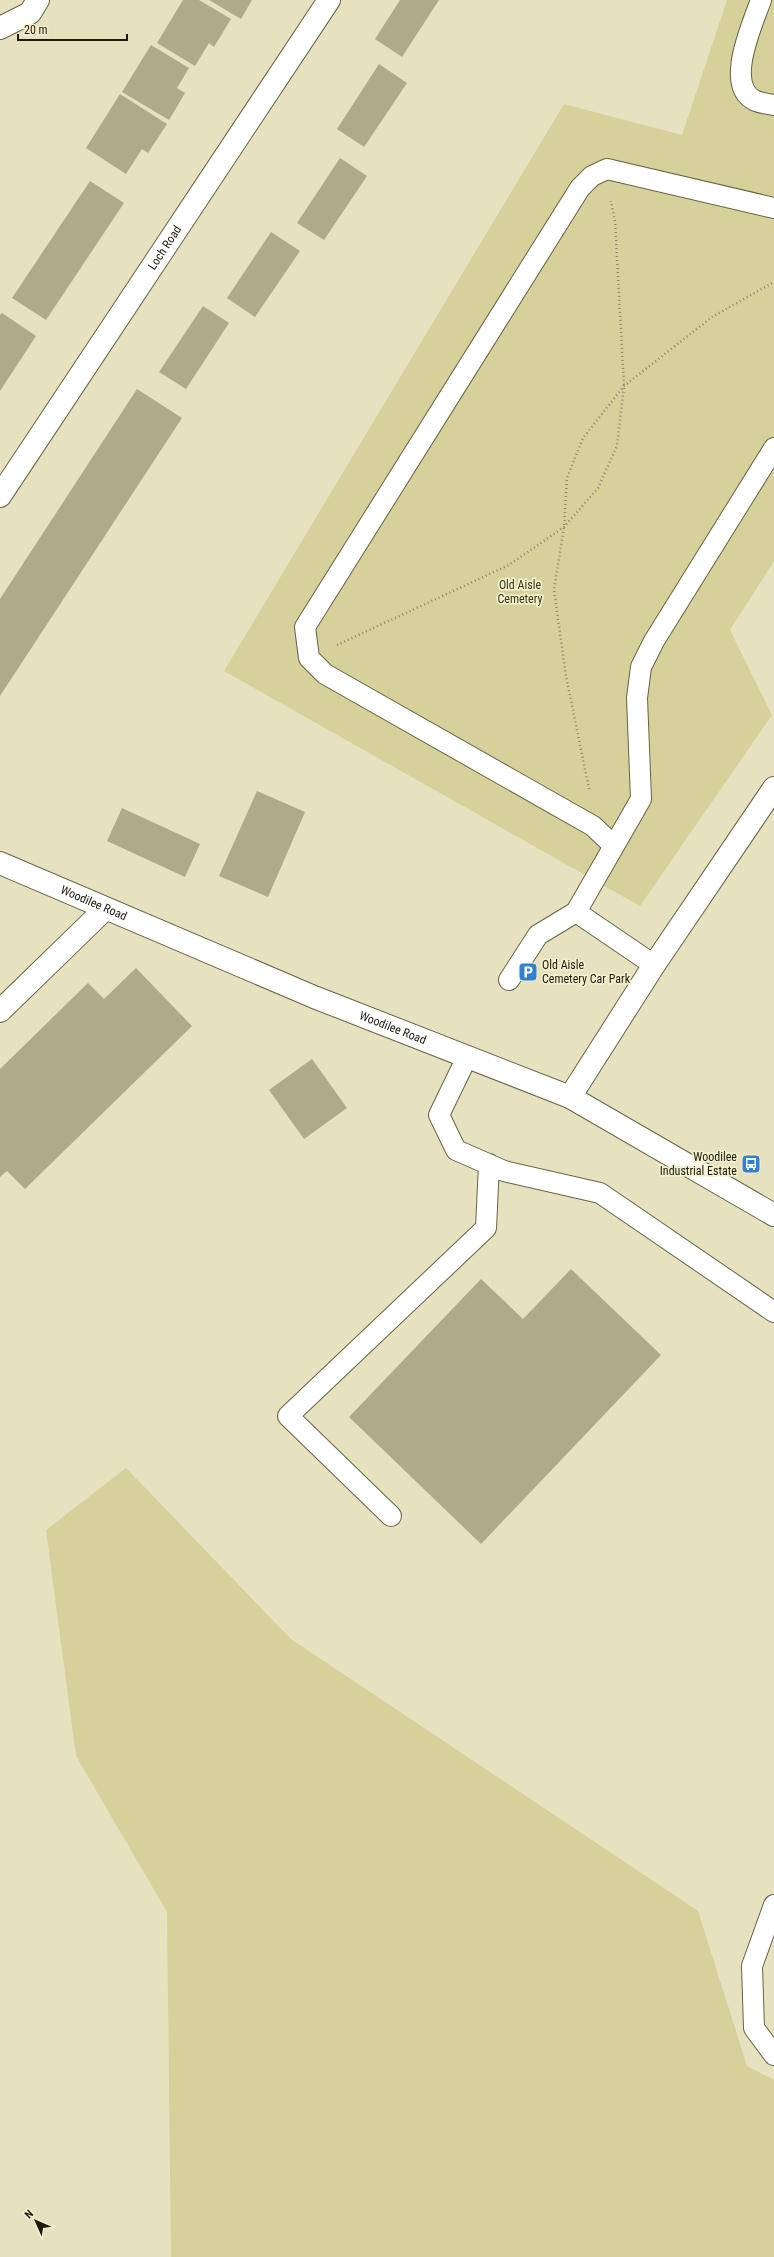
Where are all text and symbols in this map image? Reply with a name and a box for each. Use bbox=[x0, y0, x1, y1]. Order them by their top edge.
scale bar bbox=[18, 16, 127, 42]
text: 20 m bbox=[24, 23, 48, 37]
street label: Loch Road bbox=[145, 223, 184, 272]
park label: Old Aisle Cemetery bbox=[497, 578, 543, 606]
street label: Woodilee Road bbox=[59, 883, 129, 923]
place label: Old Aisle Cemetery Car Park bbox=[542, 958, 631, 986]
parking icon: Old Aisle Cemetery Car Park bbox=[517, 961, 539, 983]
street label: Woodilee Road bbox=[357, 1008, 428, 1047]
place label: Woodilee Industrial Estate bbox=[660, 1150, 737, 1178]
bus stop icon: Woodilee Industrial Estate bbox=[740, 1153, 762, 1175]
north arrow bbox=[16, 2201, 56, 2241]
text: N bbox=[22, 2207, 36, 2221]

